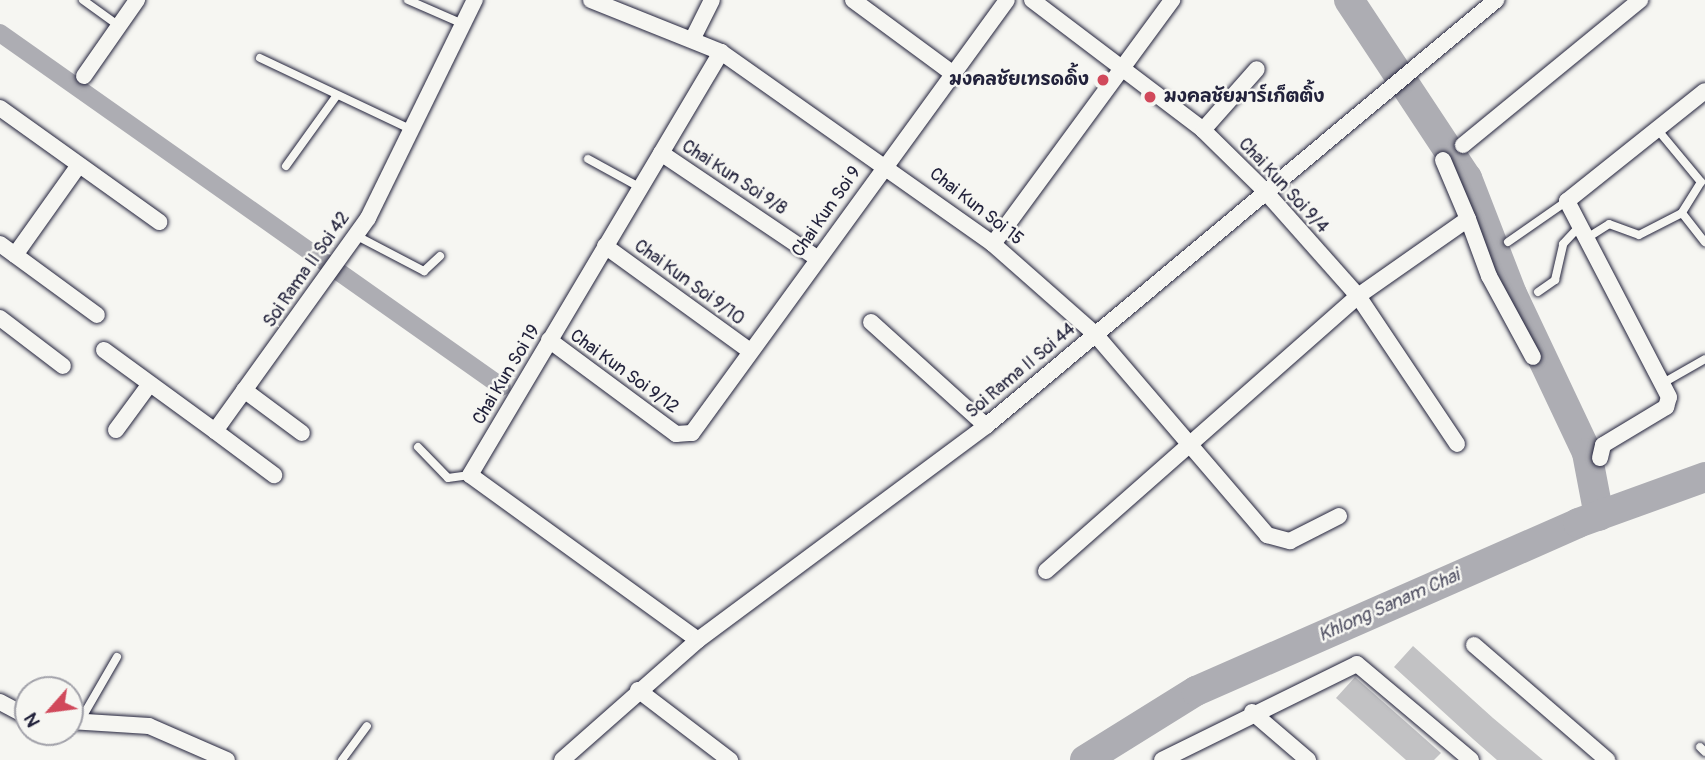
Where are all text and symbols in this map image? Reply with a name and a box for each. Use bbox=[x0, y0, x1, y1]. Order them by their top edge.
place label: มงคลชัยเทรดดิ้ง bbox=[949, 69, 1089, 91]
marker: มงคลชัยเทรดดิ้ง bbox=[1095, 72, 1111, 88]
place label: มงคลชัยมาร์เก็ตติ้ง bbox=[1164, 86, 1325, 108]
marker: มงคลชัยมาร์เก็ตติ้ง bbox=[1142, 89, 1158, 105]
street label: Chai Kun Soi 9/4 bbox=[1233, 134, 1333, 238]
street label: Chai Kun Soi 9/8 bbox=[677, 136, 791, 220]
street label: Chai Kun Soi 9 bbox=[788, 163, 866, 261]
street label: Chai Kun Soi 15 bbox=[925, 164, 1027, 250]
street label: Soi Rama II Soi 42 bbox=[259, 208, 355, 332]
street label: Chai Kun Soi 9/10 bbox=[630, 236, 748, 330]
street label: Soi Rama II Soi 44 bbox=[962, 319, 1080, 423]
street label: Chai Kun Soi 19 bbox=[469, 321, 545, 429]
street label: Chai Kun Soi 9/12 bbox=[565, 325, 683, 419]
water label: Khlong Sanam Chai bbox=[1315, 565, 1463, 647]
north arrow bbox=[14, 676, 84, 746]
text: N bbox=[19, 709, 46, 731]

